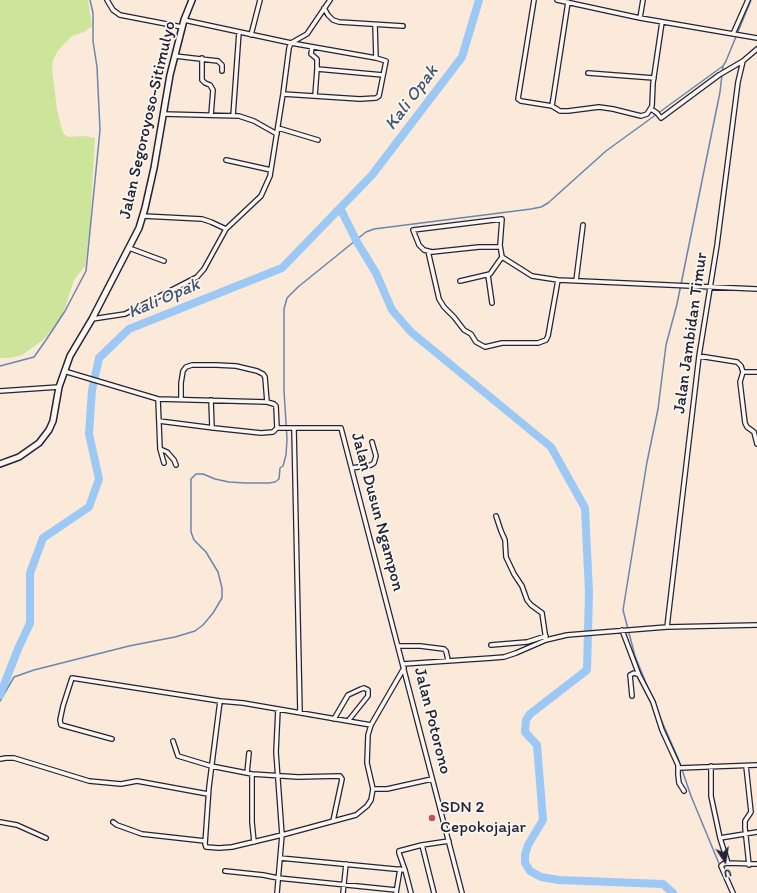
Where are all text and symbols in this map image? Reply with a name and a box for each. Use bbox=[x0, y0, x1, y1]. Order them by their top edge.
street label: Jalan Segoroyoso-Sitimulyo bbox=[115, 19, 181, 221]
water label: Kali Opak bbox=[381, 61, 443, 135]
street label: Jalan Jambidan Timur bbox=[670, 251, 712, 415]
water label: Kali Opak bbox=[125, 274, 203, 324]
street label: Jalan Dusun Ngampon bbox=[346, 431, 408, 593]
street label: Jalan Potorono bbox=[409, 666, 455, 776]
place label: SDN 2 Cepokojajar bbox=[440, 798, 526, 838]
marker: SDN 2 Cepokojajar bbox=[427, 813, 437, 823]
north arrow bbox=[705, 841, 745, 881]
text: U bbox=[723, 866, 733, 880]

